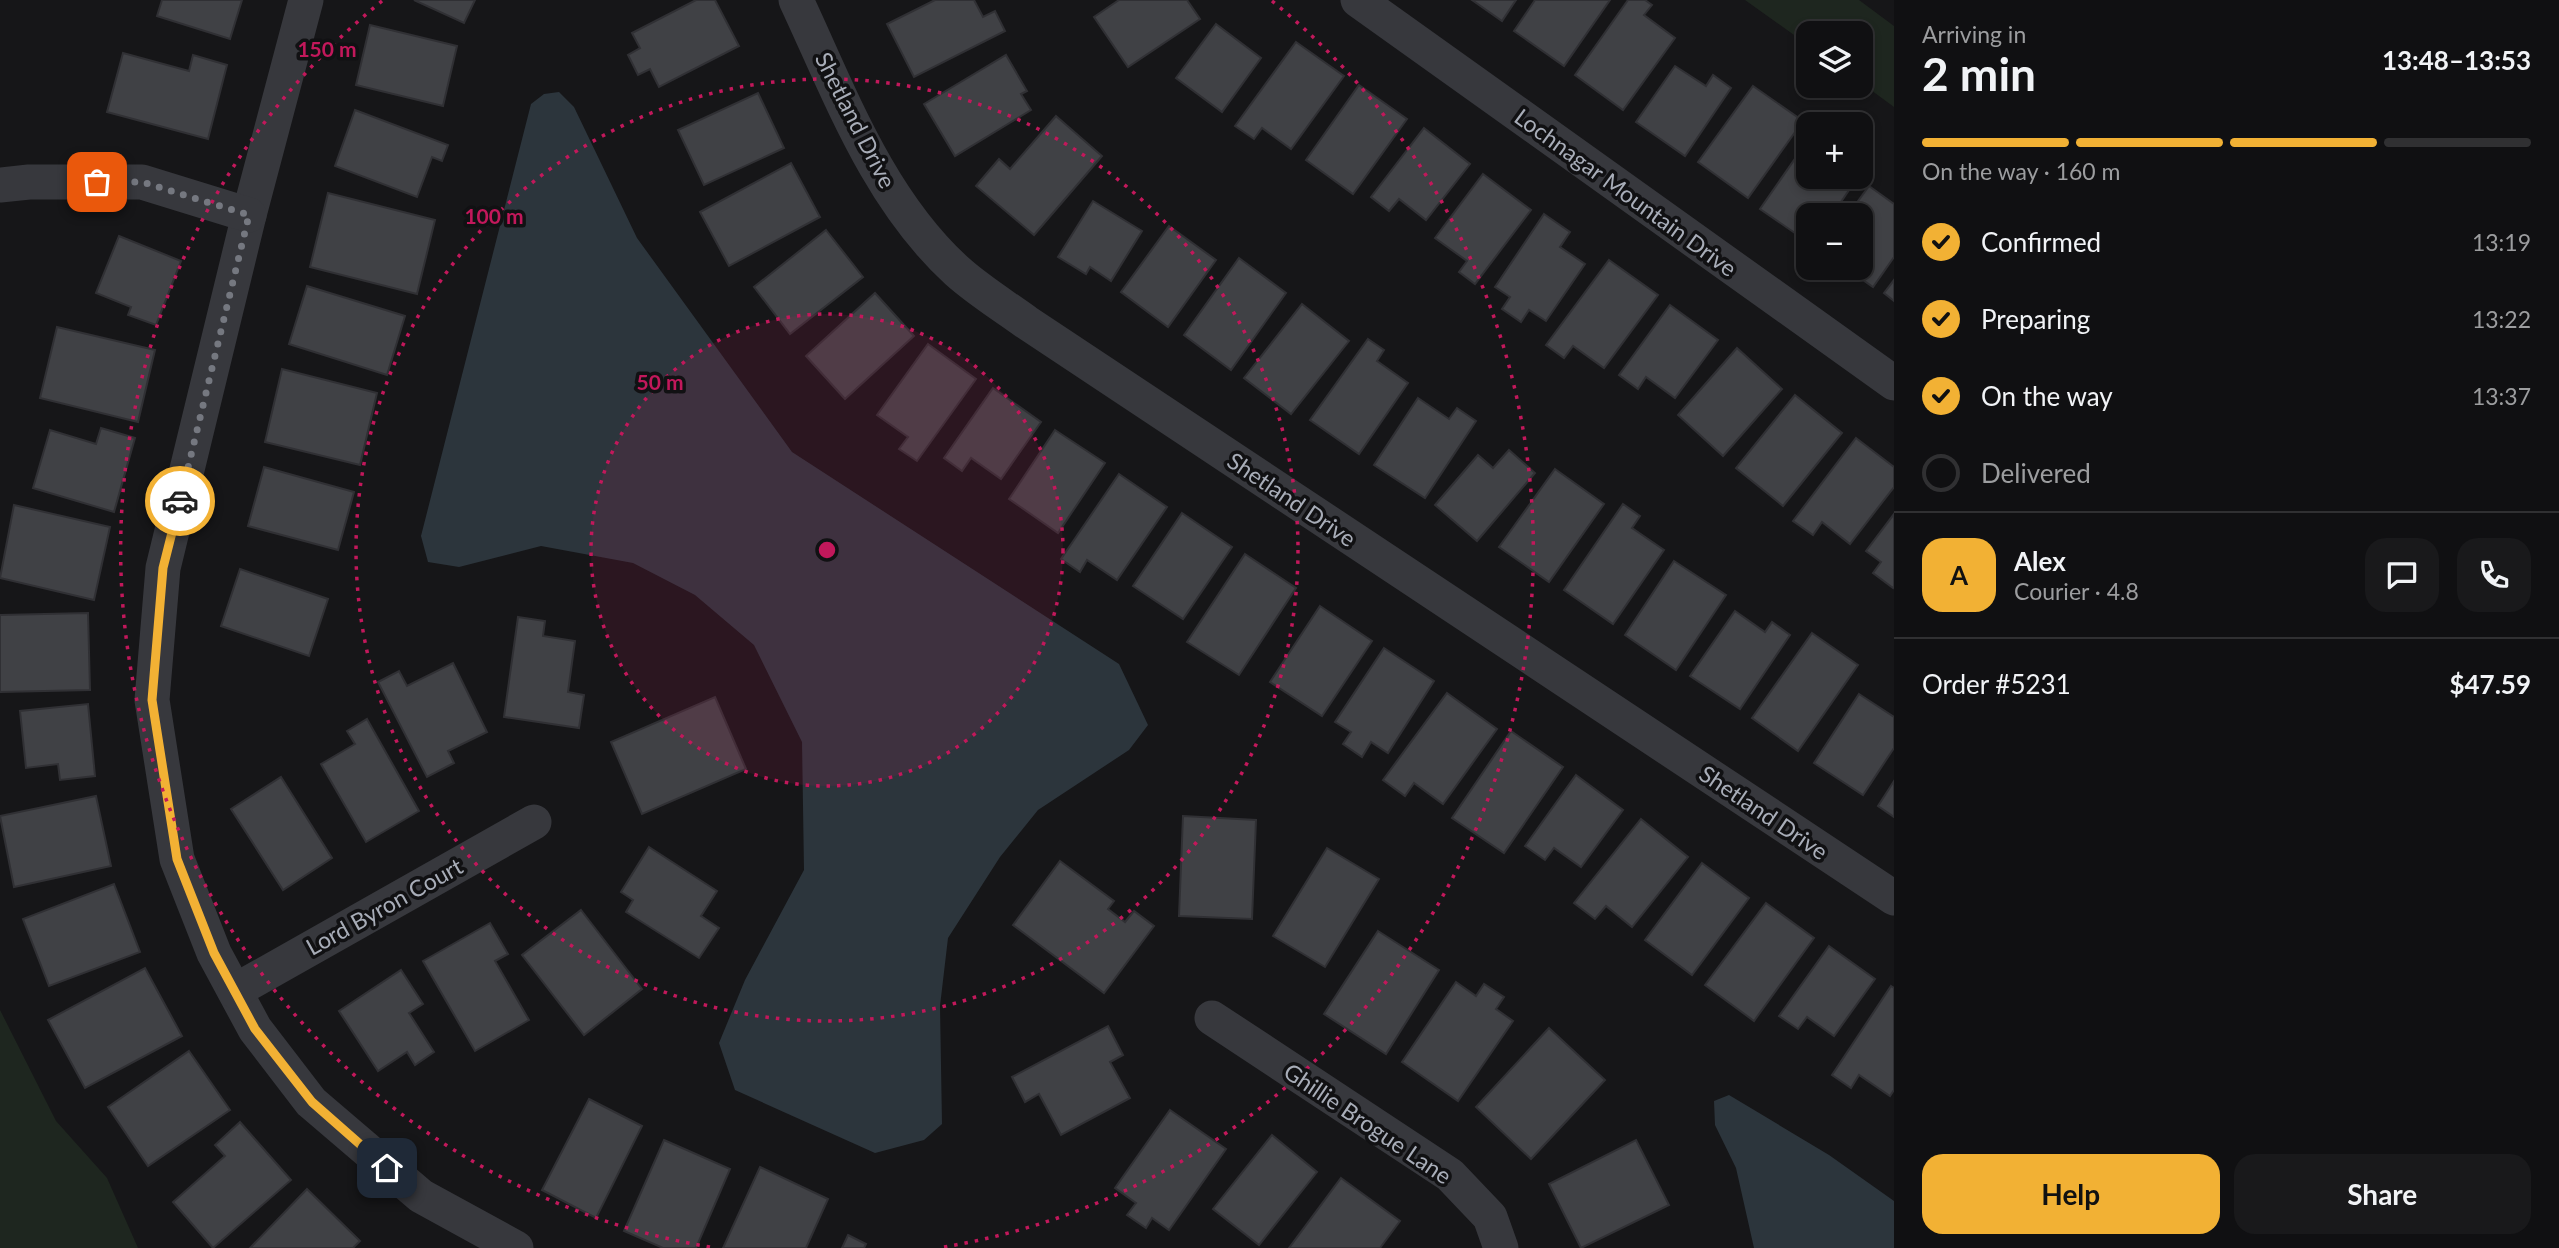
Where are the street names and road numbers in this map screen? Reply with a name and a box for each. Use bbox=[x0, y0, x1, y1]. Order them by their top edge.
street label: Shetland Drive bbox=[810, 47, 902, 193]
street label: Lochnagar Mountain Drive bbox=[1510, 102, 1742, 282]
street label: Shetland Drive bbox=[1223, 446, 1361, 552]
street label: Shetland Drive bbox=[1695, 759, 1833, 865]
street label: Lord Byron Court bbox=[301, 851, 468, 961]
street label: Ghillie Brogue Lane bbox=[1279, 1057, 1457, 1189]

